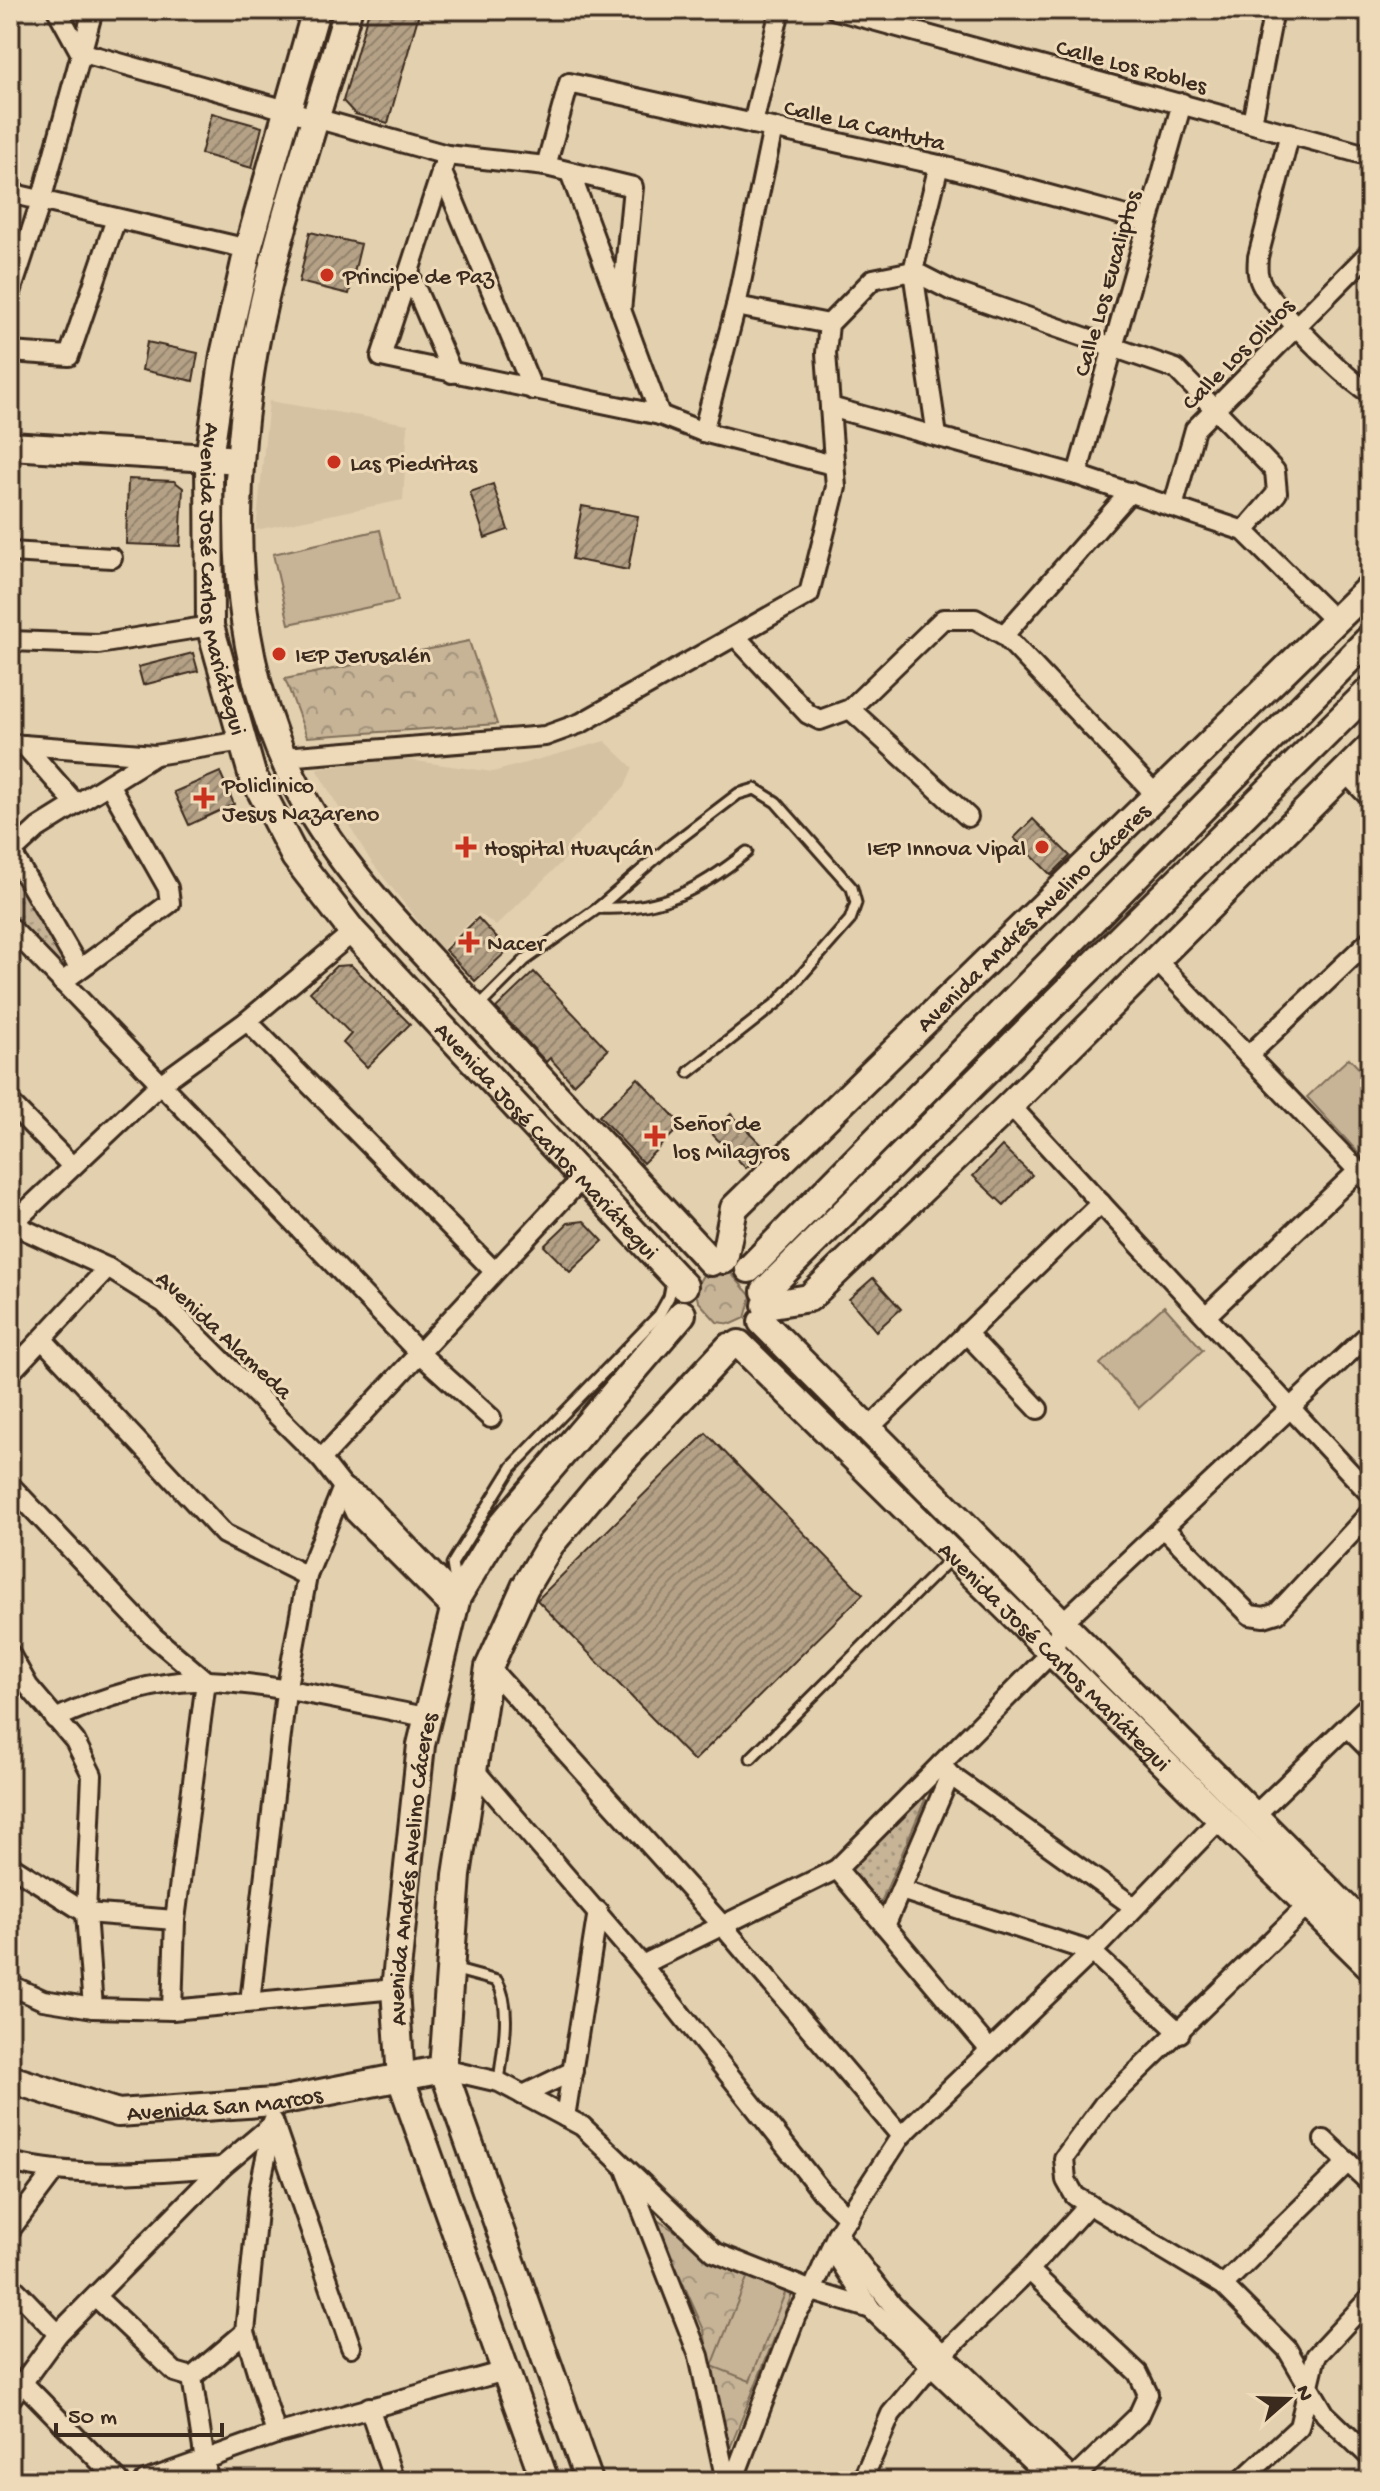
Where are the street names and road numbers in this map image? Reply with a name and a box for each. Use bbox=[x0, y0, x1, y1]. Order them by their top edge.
street label: Calle Los Robles bbox=[1053, 34, 1211, 103]
street label: Calle La Cantuta bbox=[781, 95, 948, 160]
street label: Calle Los Eucaliptos bbox=[1069, 187, 1150, 380]
street label: Calle Los Olivos bbox=[1177, 292, 1303, 418]
street label: Avenida José Carlos Mariátegui bbox=[191, 421, 251, 739]
street label: Avenida Andrés Avelino Cáceres bbox=[912, 798, 1159, 1040]
street label: Avenida José Carlos Mariátegui bbox=[427, 1017, 663, 1267]
street label: Avenida Alameda bbox=[148, 1266, 297, 1408]
street label: Avenida José Carlos Mariátegui bbox=[930, 1537, 1175, 1779]
street label: Avenida Andrés Avelino Cáceres bbox=[384, 1709, 447, 2027]
street label: Avenida San Marcos bbox=[126, 2082, 326, 2130]

